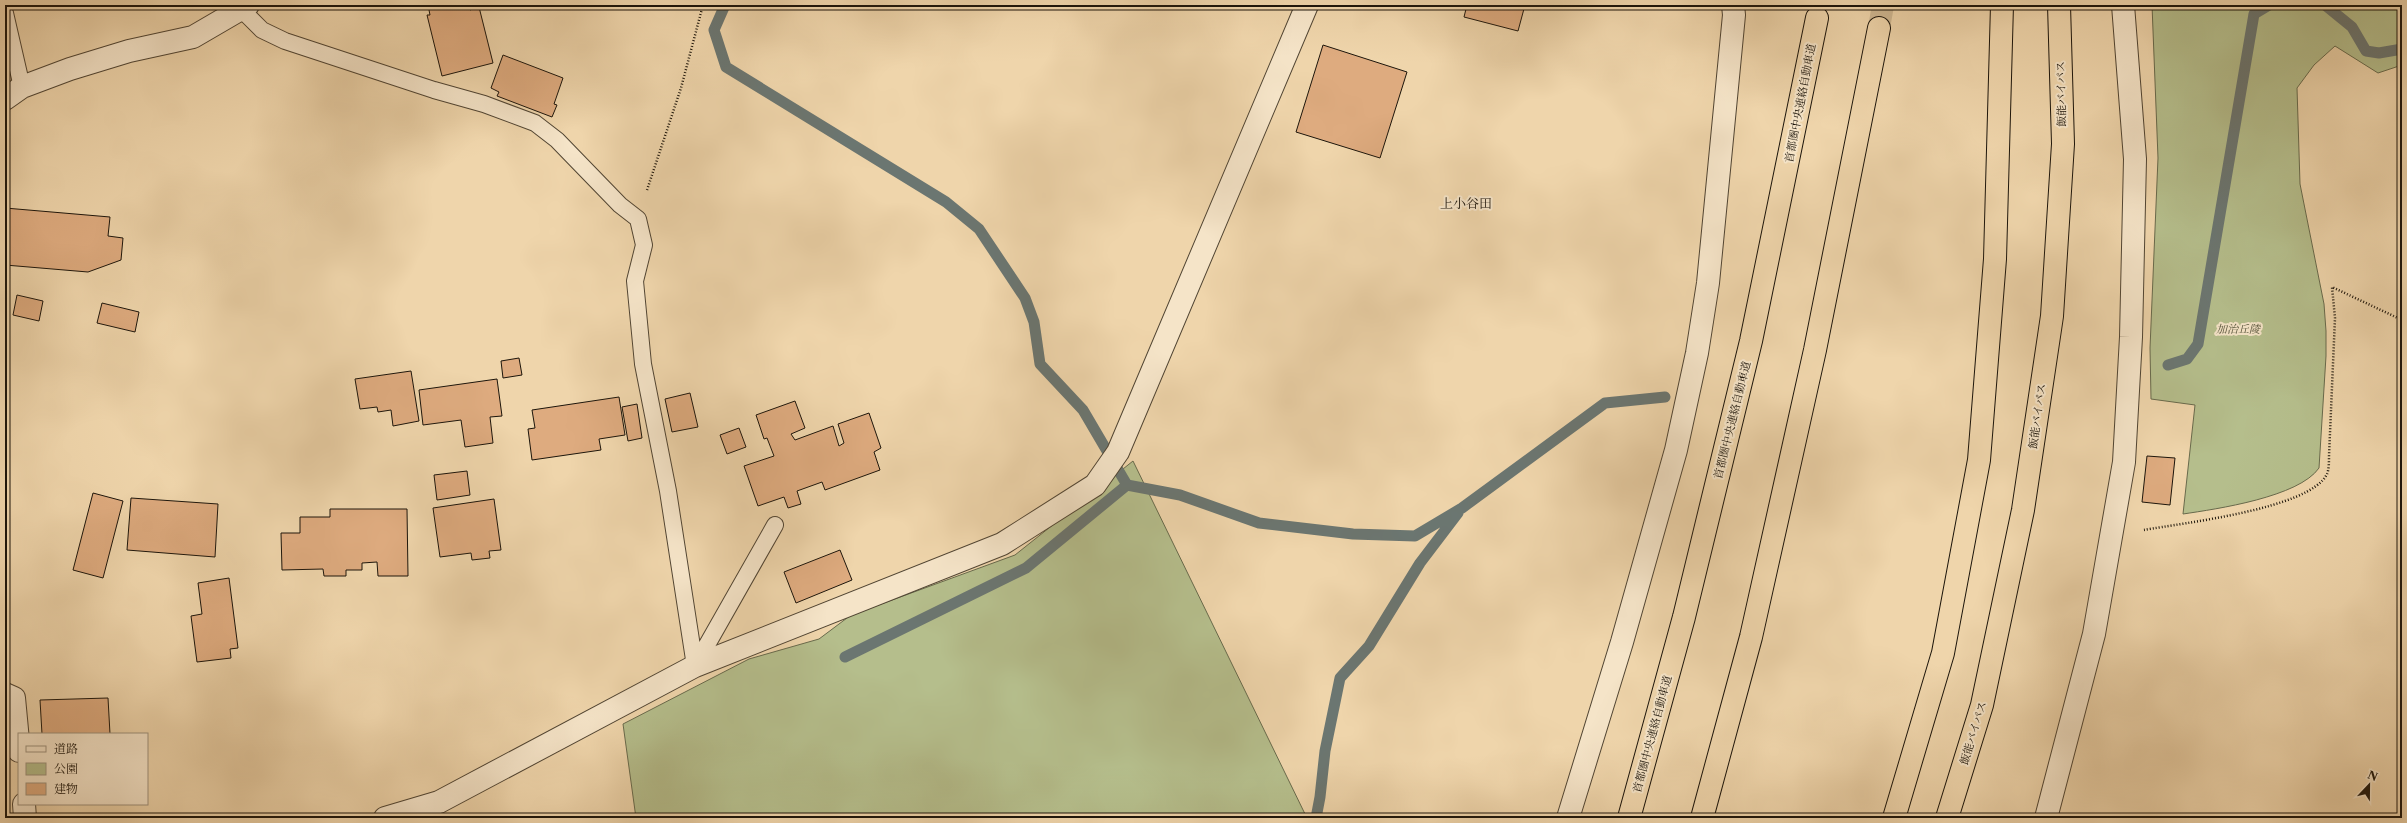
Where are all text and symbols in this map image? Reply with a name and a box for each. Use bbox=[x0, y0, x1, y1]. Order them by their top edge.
street label: 首都圏中央連絡自動車道 bbox=[1782, 42, 1818, 164]
street label: 飯能バイパス bbox=[2053, 61, 2069, 127]
district label: 上小谷田 bbox=[1440, 195, 1492, 211]
park label: 加治丘陵 bbox=[2216, 322, 2262, 336]
street label: 首都圏中央連絡自動車道 bbox=[1711, 360, 1753, 480]
street label: 飯能バイパス bbox=[2025, 382, 2049, 450]
street label: 首都圏中央連絡自動車道 bbox=[1630, 674, 1674, 794]
street label: 飯能バイパス bbox=[1957, 699, 1989, 767]
legend bbox=[18, 733, 148, 805]
text: 道路 bbox=[54, 741, 78, 756]
text: 公園 bbox=[54, 761, 78, 776]
north arrow bbox=[2349, 765, 2389, 805]
text: N bbox=[2366, 767, 2380, 784]
text: 建物 bbox=[54, 781, 78, 796]

